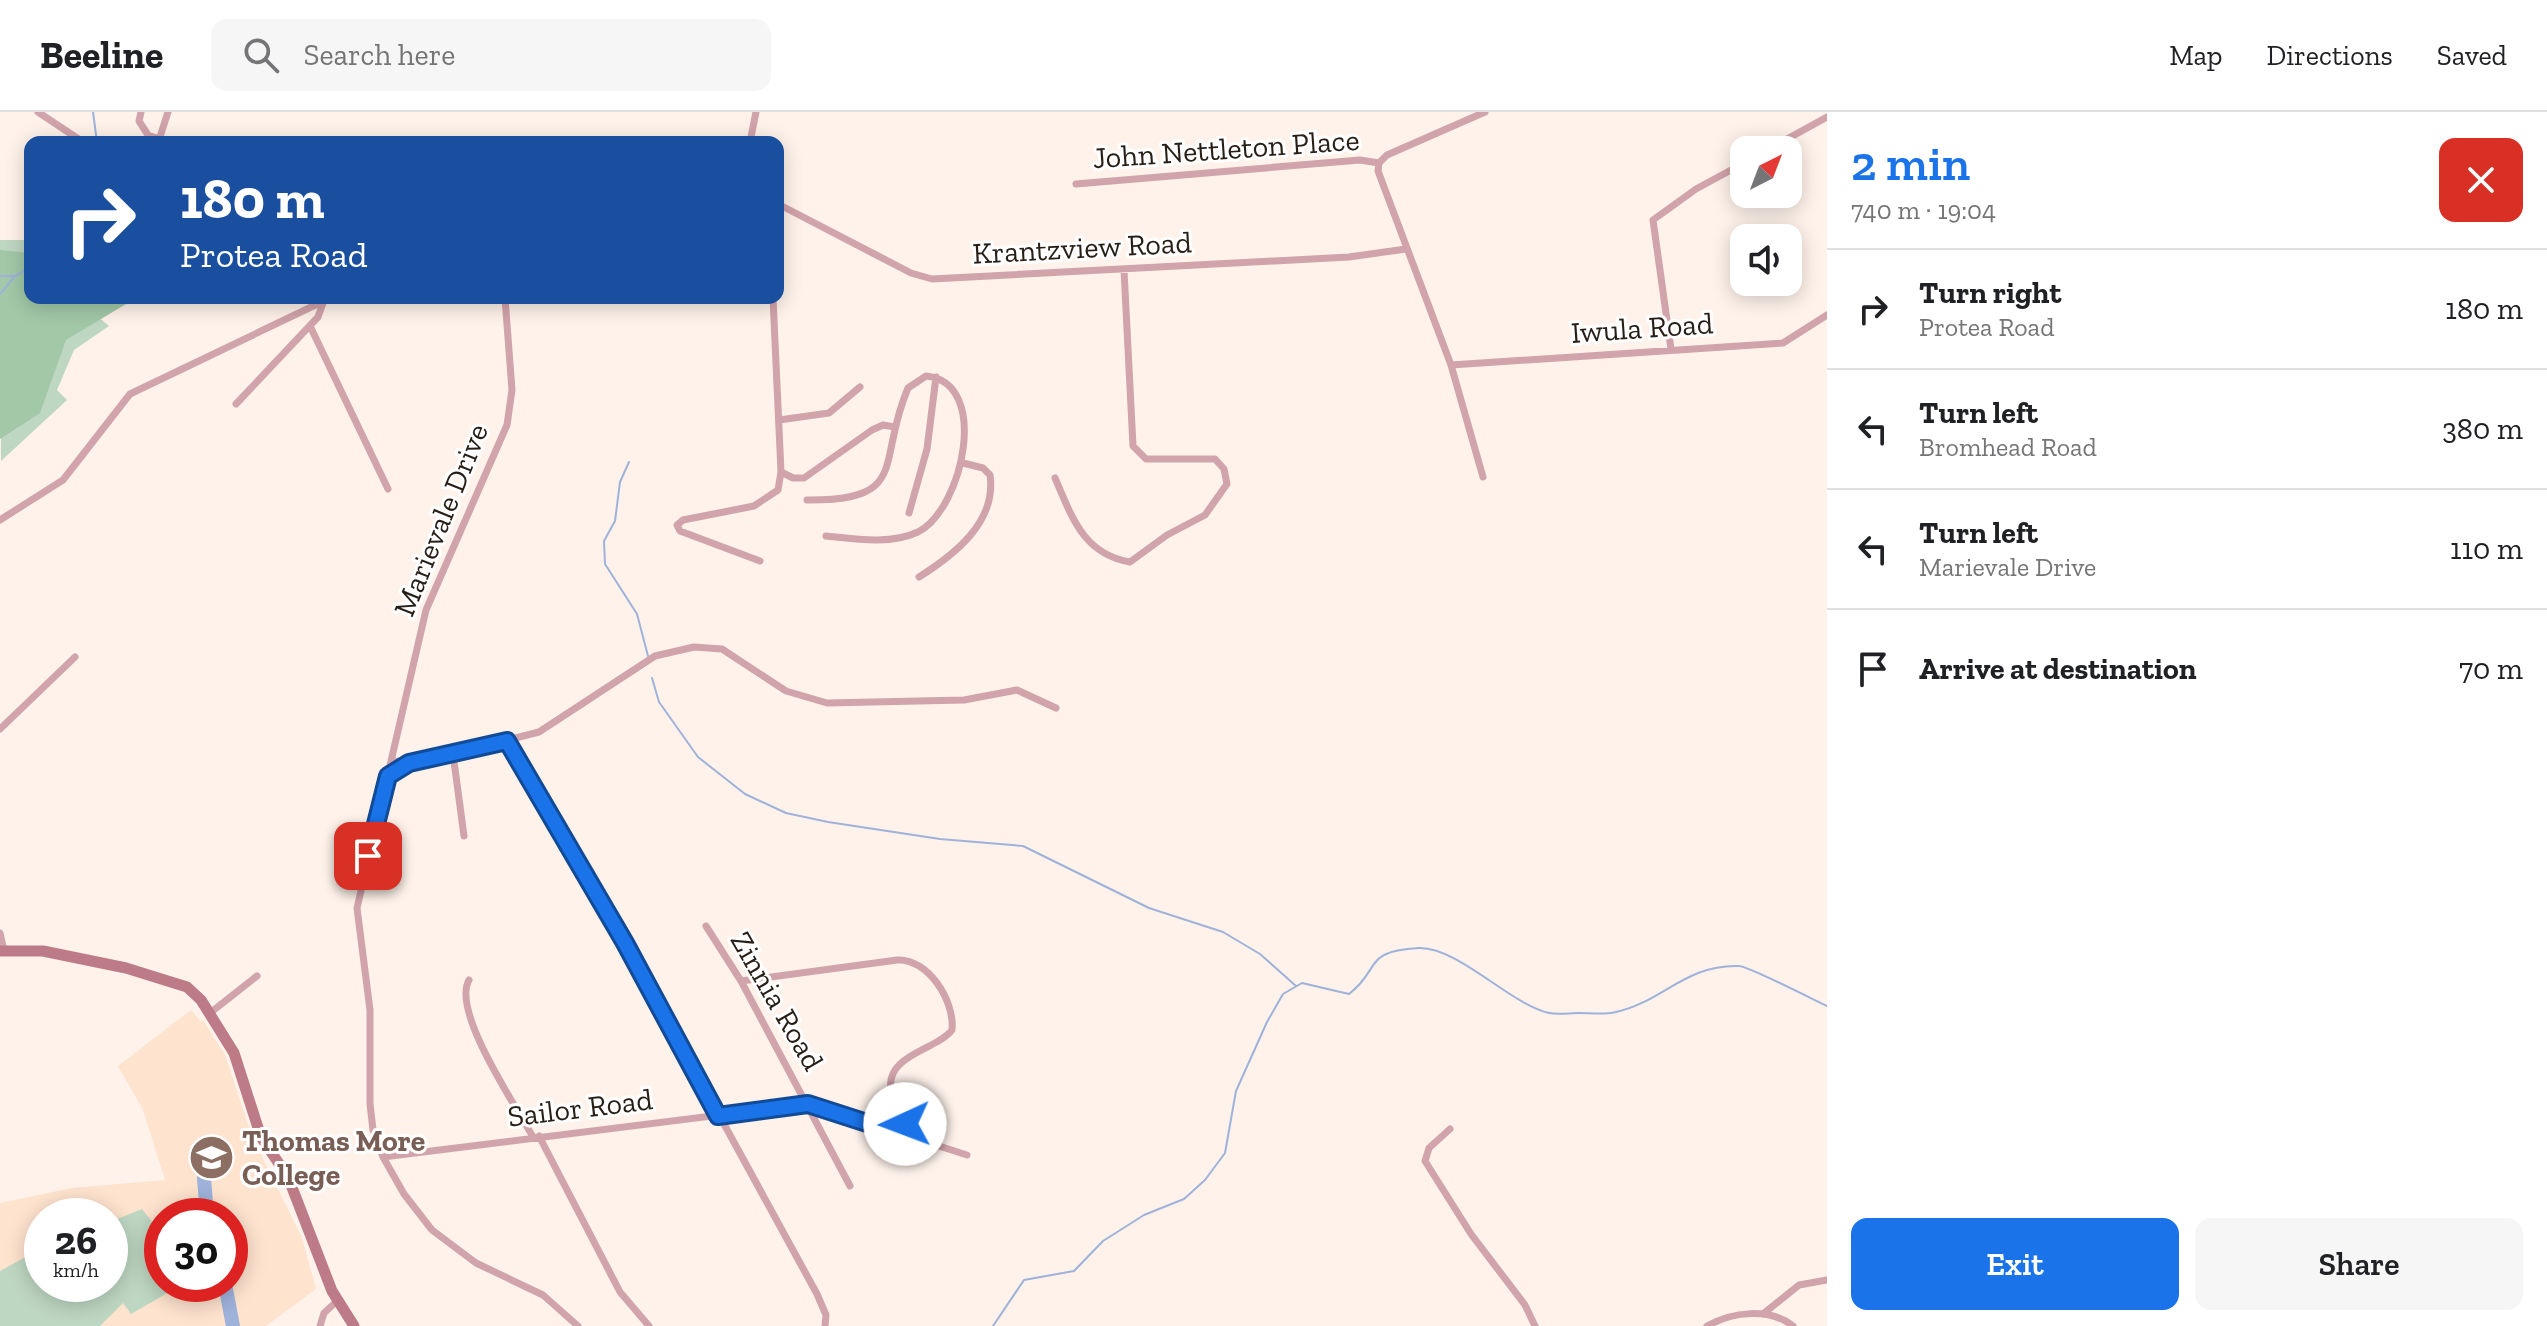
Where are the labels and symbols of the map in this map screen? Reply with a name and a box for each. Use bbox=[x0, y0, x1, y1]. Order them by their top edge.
street label: John Nettleton Place bbox=[1091, 122, 1361, 176]
north arrow bbox=[1730, 136, 1802, 208]
street label: Krantzview Road bbox=[971, 224, 1193, 272]
street label: Iwula Road bbox=[1570, 305, 1715, 351]
street label: Marievale Drive bbox=[386, 418, 496, 622]
pin bbox=[334, 822, 402, 890]
street label: Zinnia Road bbox=[723, 925, 831, 1077]
street label: Sailor Road bbox=[506, 1081, 655, 1135]
position arrow bbox=[863, 1082, 947, 1166]
place label: Thomas More College bbox=[242, 1123, 425, 1193]
school or university icon: Thomas More College bbox=[187, 1134, 235, 1182]
speed limit sign: 30 bbox=[144, 1198, 248, 1302]

